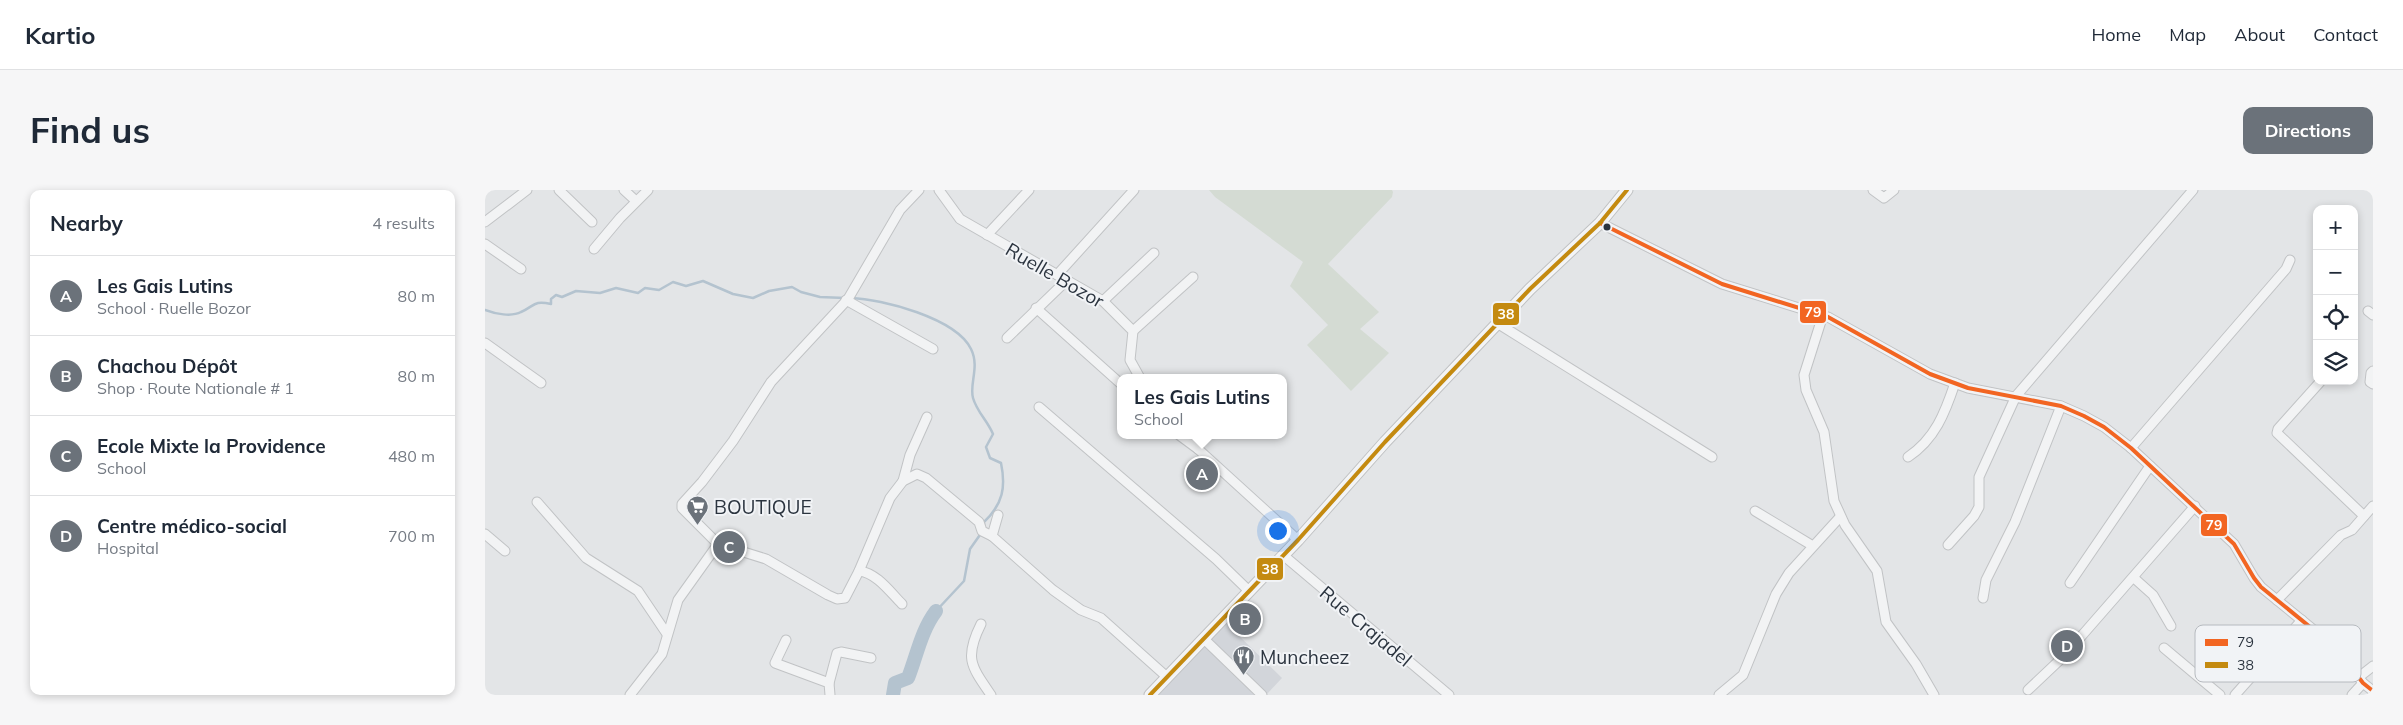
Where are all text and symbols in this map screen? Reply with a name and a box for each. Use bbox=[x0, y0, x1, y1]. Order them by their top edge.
text: Kartio bbox=[25, 20, 96, 50]
text: Home bbox=[2091, 23, 2141, 46]
text: Map bbox=[2169, 23, 2206, 46]
text: About bbox=[2234, 23, 2285, 46]
text: Contact bbox=[2313, 23, 2378, 46]
button: Directions bbox=[2243, 107, 2373, 154]
text: Find us bbox=[30, 108, 150, 152]
map controls bbox=[2313, 205, 2358, 385]
button: + bbox=[2313, 205, 2358, 250]
text: Nearby bbox=[50, 210, 123, 236]
text: 4 results bbox=[372, 213, 435, 233]
unlabelled marker bbox=[1602, 222, 1612, 232]
street label: Ruelle Bozor bbox=[1001, 237, 1109, 313]
button: − bbox=[2313, 250, 2358, 295]
text: Les Gais Lutins bbox=[97, 274, 233, 298]
text: A bbox=[60, 286, 72, 306]
text: 80 m bbox=[398, 286, 435, 306]
button: locate bbox=[2313, 295, 2358, 340]
text: School · Ruelle Bozor bbox=[97, 298, 251, 318]
line badge: 79 bbox=[1799, 300, 1827, 324]
line badge: 38 bbox=[1492, 302, 1520, 326]
text: 79 bbox=[1805, 303, 1821, 321]
text: 38 bbox=[1498, 305, 1514, 323]
button: layers bbox=[2313, 340, 2358, 385]
text: Chachou Dépôt bbox=[97, 354, 237, 378]
text: B bbox=[60, 366, 72, 386]
text: 80 m bbox=[398, 366, 435, 386]
popup bbox=[1117, 374, 1287, 439]
text: Shop · Route Nationale # 1 bbox=[97, 378, 294, 398]
text: Les Gais Lutins bbox=[1134, 385, 1270, 409]
text: School bbox=[1134, 409, 1183, 429]
text: Ecole Mixte la Providence bbox=[97, 434, 326, 458]
text: C bbox=[61, 446, 71, 466]
text: 480 m bbox=[388, 446, 435, 466]
pin: A bbox=[1186, 455, 1218, 493]
text: School bbox=[97, 458, 146, 478]
supermarket icon: BOUTIQUE bbox=[686, 495, 710, 526]
place label: BOUTIQUE bbox=[714, 495, 812, 519]
line badge: 79 bbox=[2200, 513, 2228, 537]
text: Centre médico-social bbox=[97, 514, 287, 538]
text: 79 bbox=[2206, 516, 2222, 534]
your location bbox=[1265, 518, 1291, 544]
text: D bbox=[60, 526, 72, 546]
text: 700 m bbox=[388, 526, 435, 546]
pin: C bbox=[713, 528, 745, 566]
text: Hospital bbox=[97, 538, 159, 558]
line badge: 38 bbox=[1256, 557, 1284, 581]
text: 38 bbox=[1262, 560, 1278, 578]
street label: Rue Crajadel bbox=[1315, 581, 1417, 671]
pin: B bbox=[1229, 600, 1261, 638]
legend bbox=[2195, 625, 2361, 682]
pin: D bbox=[2051, 627, 2083, 665]
text: 79 bbox=[2237, 633, 2254, 651]
restaurant icon: Muncheez bbox=[1232, 645, 1256, 676]
place label: Muncheez bbox=[1260, 645, 1350, 669]
text: 38 bbox=[2237, 656, 2254, 674]

